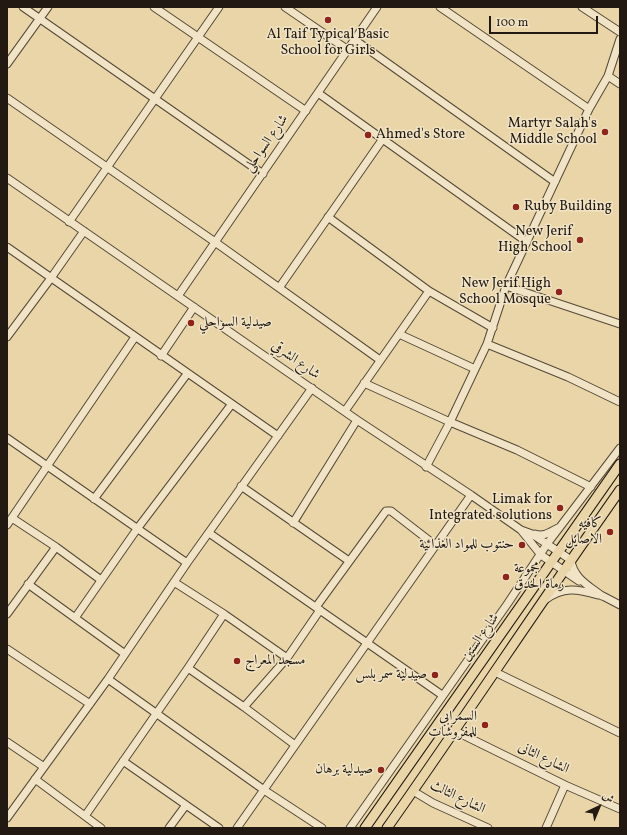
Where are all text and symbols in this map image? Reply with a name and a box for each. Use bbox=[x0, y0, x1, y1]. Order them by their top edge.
scale bar bbox=[491, 8, 600, 34]
marker: Al Taif Typical Basic School for Girls bbox=[323, 15, 333, 25]
text: 100 m bbox=[496, 15, 528, 31]
place label: Al Taif Typical Basic School for Girls bbox=[267, 27, 389, 60]
street label: شارع السواحلي bbox=[241, 112, 293, 176]
place label: Martyr Salah's Middle School bbox=[508, 116, 597, 148]
place label: Ahmed's Store bbox=[376, 127, 465, 143]
marker: Martyr Salah's Middle School bbox=[600, 127, 610, 137]
marker: Ahmed's Store bbox=[363, 130, 373, 140]
place label: Ruby Building bbox=[524, 199, 612, 215]
marker: Ruby Building bbox=[511, 202, 521, 212]
place label: New Jerif High School bbox=[498, 224, 572, 256]
marker: New Jerif High School bbox=[575, 235, 585, 245]
place label: New Jerif High School Mosque bbox=[459, 276, 551, 308]
marker: New Jerif High School Mosque bbox=[554, 287, 564, 297]
place label: صيدلية السواحلي bbox=[199, 315, 272, 331]
marker: صيدلية السواحلي bbox=[186, 318, 196, 328]
street label: شارع الشرقي bbox=[267, 338, 323, 384]
place label: Limak for Integrated solutions bbox=[429, 492, 552, 524]
marker: Limak for Integrated solutions bbox=[555, 503, 565, 513]
place label: كافيه الاصايل bbox=[565, 516, 602, 548]
marker: كافيه الاصايل bbox=[605, 527, 615, 537]
place label: حنتوب للمواد الغذائية bbox=[419, 537, 514, 553]
marker: حنتوب للمواد الغذائية bbox=[517, 540, 527, 550]
place label: مجموعة رماة الحدق bbox=[514, 561, 564, 594]
marker: مجموعة رماة الحدق bbox=[501, 572, 511, 582]
street label: شارع الستين bbox=[458, 611, 504, 665]
place label: مسجد المعراج bbox=[245, 653, 305, 669]
marker: مسجد المعراج bbox=[232, 656, 242, 666]
place label: صيدلية سمر بلس bbox=[355, 667, 427, 683]
marker: صيدلية سمر بلس bbox=[430, 670, 440, 680]
place label: السمرابي للمفروشات bbox=[428, 709, 477, 742]
marker: السمرابي للمفروشات bbox=[480, 720, 490, 730]
street label: الشارع الثانى bbox=[515, 739, 571, 779]
place label: صيدلية برهان bbox=[315, 762, 373, 778]
marker: صيدلية برهان bbox=[376, 765, 386, 775]
street label: الشارع الثالث bbox=[427, 777, 487, 819]
north arrow bbox=[579, 787, 619, 827]
text: ش bbox=[599, 789, 617, 807]

